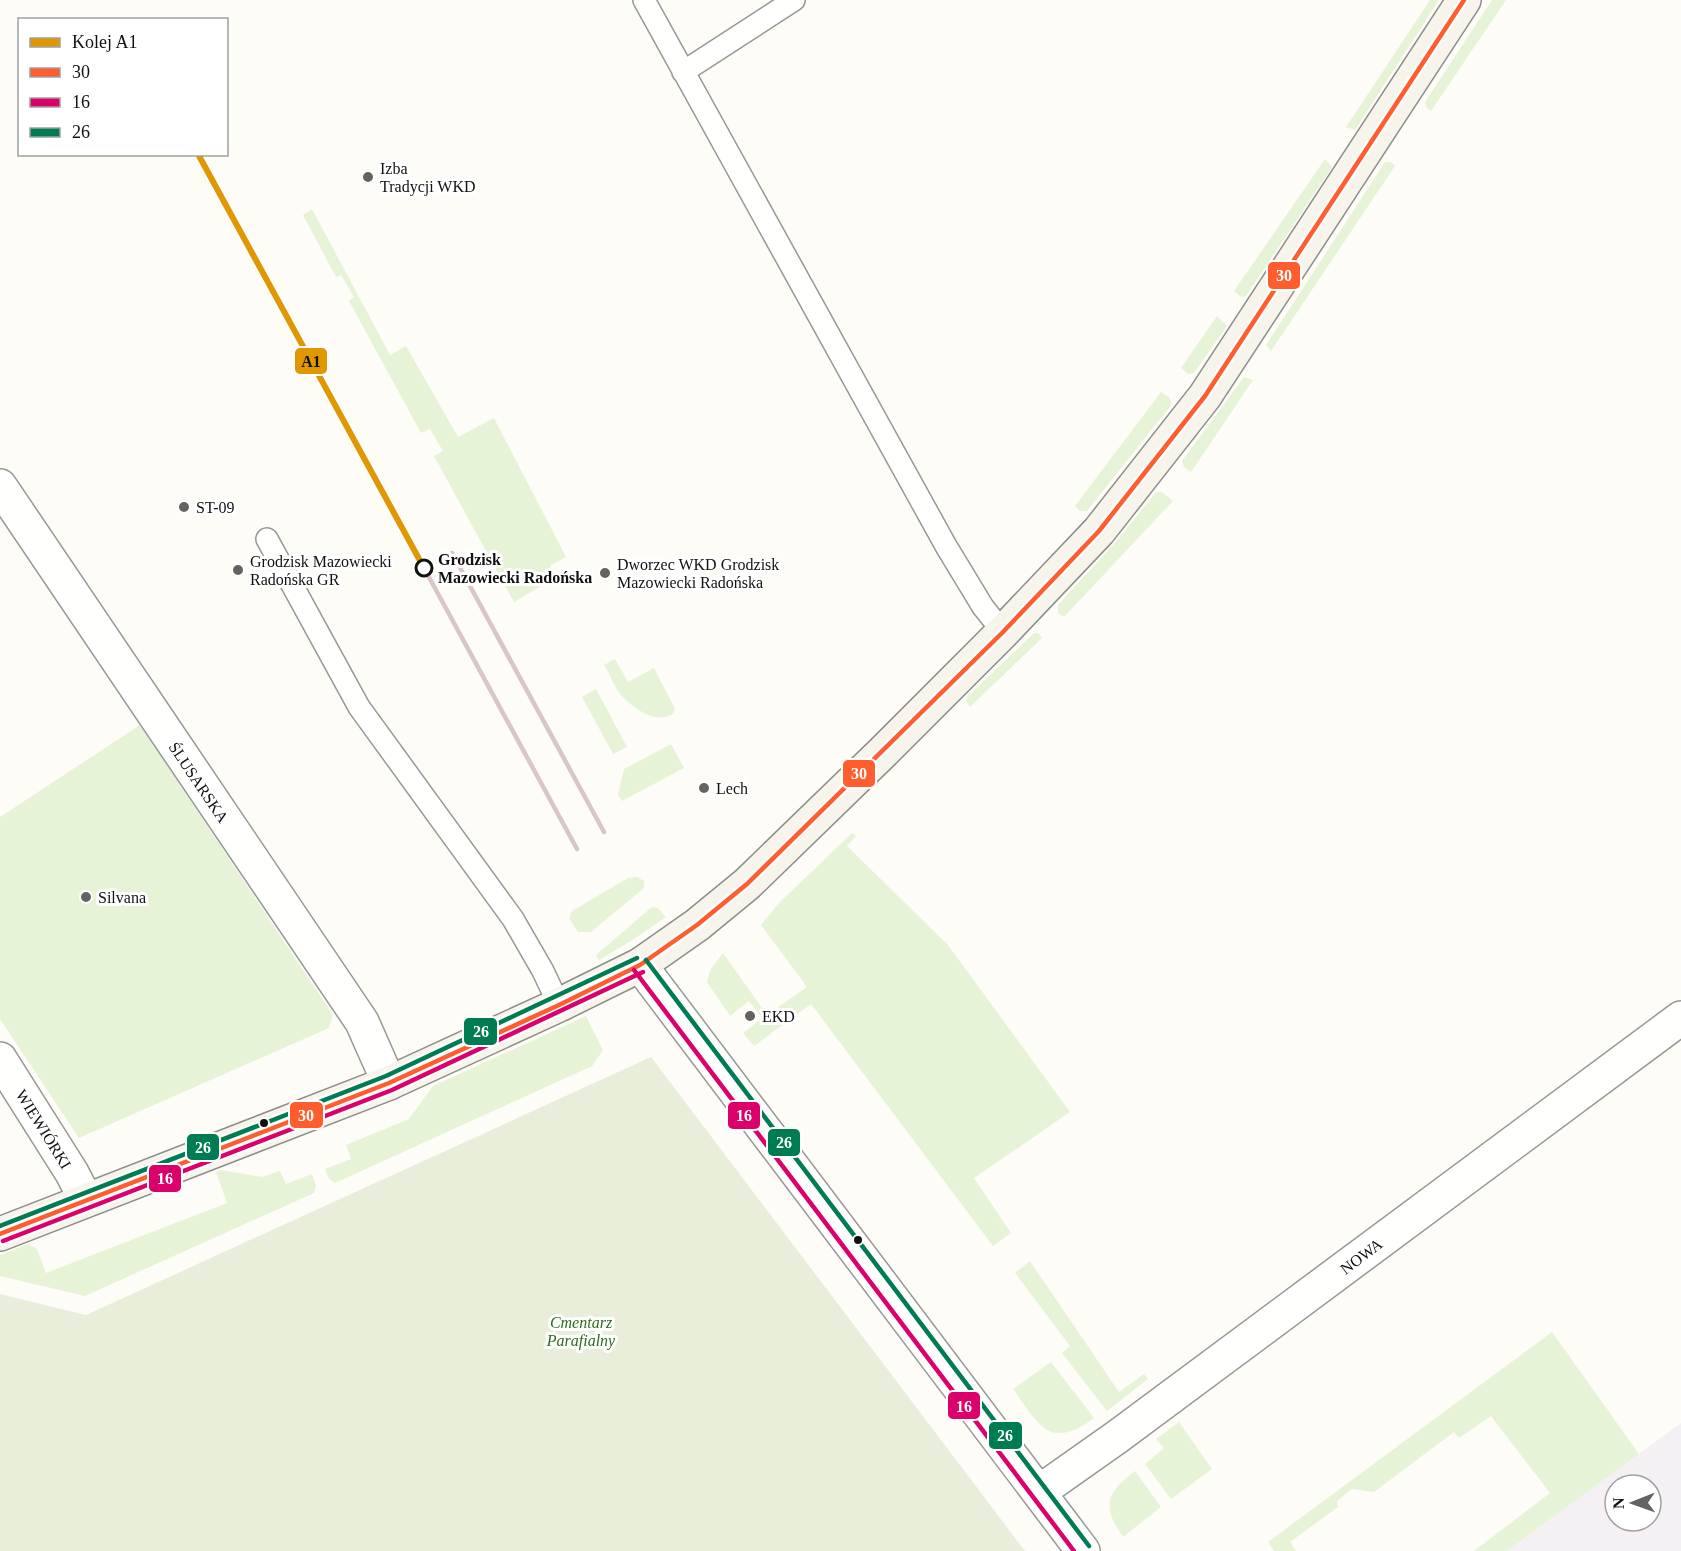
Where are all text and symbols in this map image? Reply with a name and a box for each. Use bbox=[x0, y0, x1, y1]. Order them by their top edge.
legend bbox=[18, 18, 228, 156]
text: Kolej A1 bbox=[72, 32, 138, 52]
text: 30 bbox=[72, 62, 90, 82]
text: 16 bbox=[72, 92, 90, 112]
text: 26 bbox=[72, 122, 90, 142]
place label: Izba Tradycji WKD bbox=[380, 160, 476, 196]
marker: Izba Tradycji WKD bbox=[361, 170, 375, 184]
line badge: 30 bbox=[1267, 261, 1301, 290]
text: 30 bbox=[1276, 267, 1292, 284]
line badge: A1 bbox=[294, 347, 328, 375]
text: A1 bbox=[301, 353, 321, 370]
place label: ST-09 bbox=[196, 499, 235, 516]
marker: ST-09 bbox=[177, 500, 191, 514]
place label: Grodzisk Mazowiecki Radońska bbox=[438, 551, 592, 586]
place label: Grodzisk Mazowiecki Radońska GR bbox=[250, 553, 392, 588]
place label: Dworzec WKD Grodzisk Mazowiecki Radońska bbox=[617, 556, 779, 591]
marker: Grodzisk Mazowiecki Radońska bbox=[415, 559, 433, 577]
marker: Grodzisk Mazowiecki Radońska GR bbox=[231, 563, 245, 577]
marker: Dworzec WKD Grodzisk Mazowiecki Radońska bbox=[598, 566, 612, 580]
street label: ŚLUSARSKA bbox=[165, 738, 233, 826]
line badge: 30 bbox=[842, 759, 876, 788]
text: 30 bbox=[851, 765, 867, 782]
place label: Lech bbox=[716, 780, 748, 797]
marker: Lech bbox=[697, 781, 711, 795]
place label: Silvana bbox=[98, 889, 146, 906]
marker: Silvana bbox=[79, 890, 93, 904]
place label: EKD bbox=[762, 1008, 795, 1025]
marker: EKD bbox=[743, 1009, 757, 1023]
line badge: 26 bbox=[463, 1017, 498, 1046]
text: 26 bbox=[473, 1023, 489, 1040]
street label: WIEWIÓRKI bbox=[13, 1086, 75, 1172]
line badge: 30 bbox=[289, 1101, 324, 1129]
line badge: 16 bbox=[727, 1101, 761, 1130]
text: 30 bbox=[298, 1107, 314, 1124]
text: 16 bbox=[736, 1107, 752, 1124]
unlabelled marker bbox=[258, 1117, 270, 1129]
line badge: 26 bbox=[767, 1128, 801, 1157]
line badge: 26 bbox=[186, 1133, 220, 1161]
text: 26 bbox=[776, 1134, 792, 1151]
text: 26 bbox=[195, 1139, 211, 1156]
line badge: 16 bbox=[148, 1164, 182, 1193]
text: 16 bbox=[157, 1170, 173, 1187]
unlabelled marker bbox=[852, 1234, 864, 1246]
street label: NOWA bbox=[1337, 1235, 1386, 1278]
park label: Cmentarz Parafialny bbox=[546, 1314, 616, 1350]
line badge: 16 bbox=[947, 1391, 981, 1420]
text: 16 bbox=[956, 1398, 972, 1415]
line badge: 26 bbox=[988, 1421, 1023, 1450]
text: 26 bbox=[997, 1427, 1013, 1444]
north arrow bbox=[1603, 1473, 1663, 1533]
text: N bbox=[1610, 1497, 1627, 1509]

